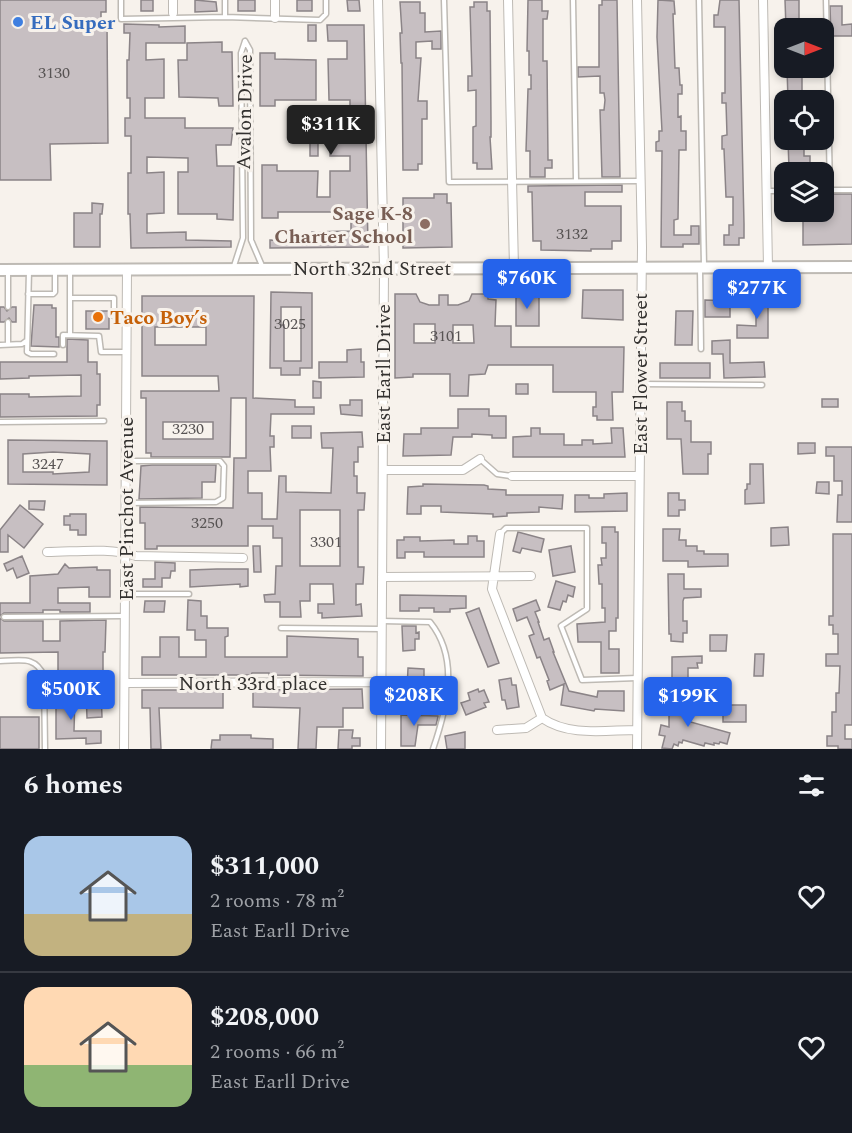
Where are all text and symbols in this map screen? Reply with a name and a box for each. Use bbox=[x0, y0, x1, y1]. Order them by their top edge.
place label: EL Super bbox=[30, 8, 116, 38]
marker: EL Super bbox=[11, 15, 25, 29]
north arrow bbox=[774, 18, 834, 78]
map controls bbox=[774, 18, 834, 222]
street label: Avalon Drive bbox=[229, 54, 261, 170]
house number: 3130 bbox=[38, 61, 70, 85]
button: locate bbox=[774, 90, 834, 150]
pin: $311K bbox=[289, 105, 373, 156]
text: $311K bbox=[301, 109, 361, 139]
button: layers bbox=[774, 162, 834, 222]
place label: Sage K-8 Charter School bbox=[274, 199, 413, 252]
marker: Sage K-8 Charter School bbox=[418, 217, 432, 231]
house number: 3132 bbox=[556, 222, 588, 246]
street label: North 32nd Street bbox=[293, 254, 451, 284]
pin: $760K bbox=[485, 259, 569, 310]
text: $760K bbox=[497, 263, 557, 293]
pin: $277K bbox=[715, 269, 799, 320]
text: $277K bbox=[727, 273, 787, 303]
street label: East Flower Street bbox=[626, 293, 656, 455]
place label: Taco Boy’s bbox=[110, 303, 208, 333]
street label: East Earll Drive bbox=[369, 304, 399, 444]
marker: Taco Boy’s bbox=[91, 310, 105, 324]
house number: 3025 bbox=[274, 312, 306, 336]
house number: 3101 bbox=[430, 324, 462, 348]
street label: East Pinchot Avenue bbox=[112, 417, 142, 601]
house number: 3230 bbox=[172, 417, 204, 441]
house number: 3247 bbox=[32, 452, 64, 476]
house number: 3250 bbox=[191, 511, 223, 535]
house number: 3301 bbox=[310, 530, 342, 554]
street label: North 33rd place bbox=[179, 669, 327, 699]
pin: $500K bbox=[29, 670, 113, 721]
text: $500K bbox=[41, 674, 101, 704]
pin: $208K bbox=[372, 676, 456, 727]
pin: $199K bbox=[646, 677, 730, 728]
text: $208K bbox=[384, 680, 444, 710]
text: $199K bbox=[658, 681, 718, 711]
text: 6 homes bbox=[24, 765, 123, 805]
icon: filters bbox=[795, 769, 828, 802]
text: $311,000 bbox=[210, 846, 319, 886]
icon: home bbox=[72, 860, 144, 932]
icon: heart bbox=[795, 880, 828, 913]
text: 2 rooms · 78 m² bbox=[210, 886, 344, 916]
text: East Earll Drive bbox=[210, 916, 350, 946]
text: $208,000 bbox=[210, 997, 319, 1037]
icon: home bbox=[72, 1011, 144, 1083]
icon: heart bbox=[795, 1031, 828, 1064]
text: 2 rooms · 66 m² bbox=[210, 1037, 344, 1067]
text: East Earll Drive bbox=[210, 1067, 350, 1097]

